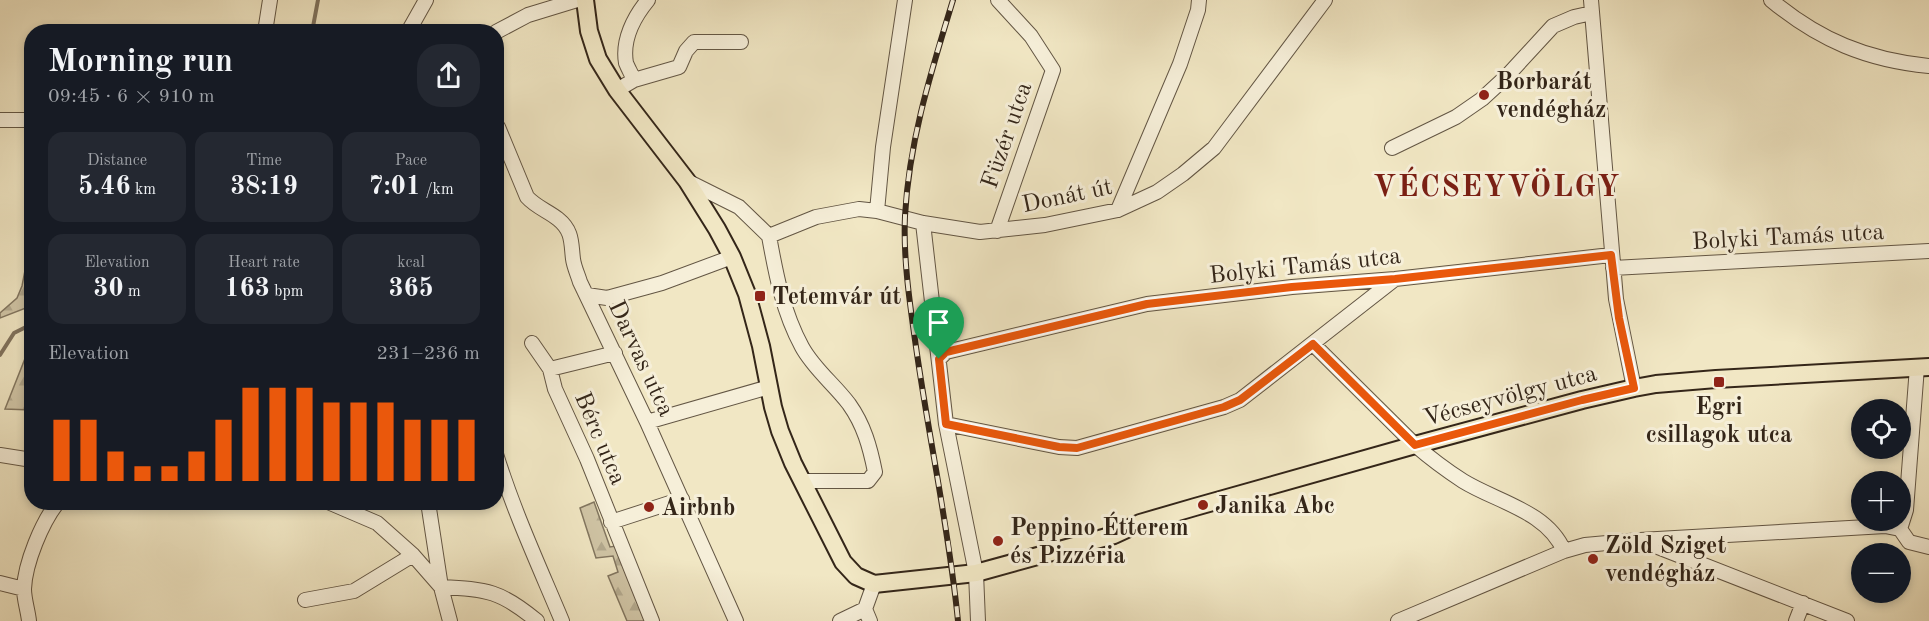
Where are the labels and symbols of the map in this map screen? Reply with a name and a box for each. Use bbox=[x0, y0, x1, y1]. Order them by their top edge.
place label: Borbarát vendégház bbox=[1496, 71, 1606, 123]
street label: Füzér utca bbox=[979, 79, 1037, 192]
marker: Borbarát vendégház bbox=[1477, 88, 1491, 102]
district label: VÉCSEYVÖLGY bbox=[1373, 166, 1621, 203]
street label: Donát út bbox=[1020, 176, 1115, 218]
street label: Bolyki Tamás utca bbox=[1691, 221, 1885, 255]
street label: Bolyki Tamás utca bbox=[1208, 245, 1402, 289]
place label: Tetemvár út bbox=[772, 286, 901, 310]
marker: Tetemvár út bbox=[753, 289, 767, 303]
street label: Darvas utca bbox=[603, 297, 678, 421]
pin bbox=[913, 297, 964, 359]
street label: Vécseyvölgy utca bbox=[1421, 362, 1600, 432]
marker: Egri csillagok utca bbox=[1712, 375, 1726, 389]
street label: Bérc utca bbox=[569, 389, 629, 489]
place label: Egri csillagok utca bbox=[1646, 396, 1792, 448]
place label: Janika Abc bbox=[1215, 495, 1335, 519]
place label: Airbnb bbox=[661, 497, 735, 521]
marker: Janika Abc bbox=[1196, 498, 1210, 512]
marker: Airbnb bbox=[642, 500, 656, 514]
place label: Peppino Étterem és Pizzéria bbox=[1010, 511, 1189, 569]
marker: Peppino Étterem és Pizzéria bbox=[991, 534, 1005, 548]
place label: Zöld Sziget vendégház bbox=[1605, 535, 1726, 587]
marker: Zöld Sziget vendégház bbox=[1586, 552, 1600, 566]

